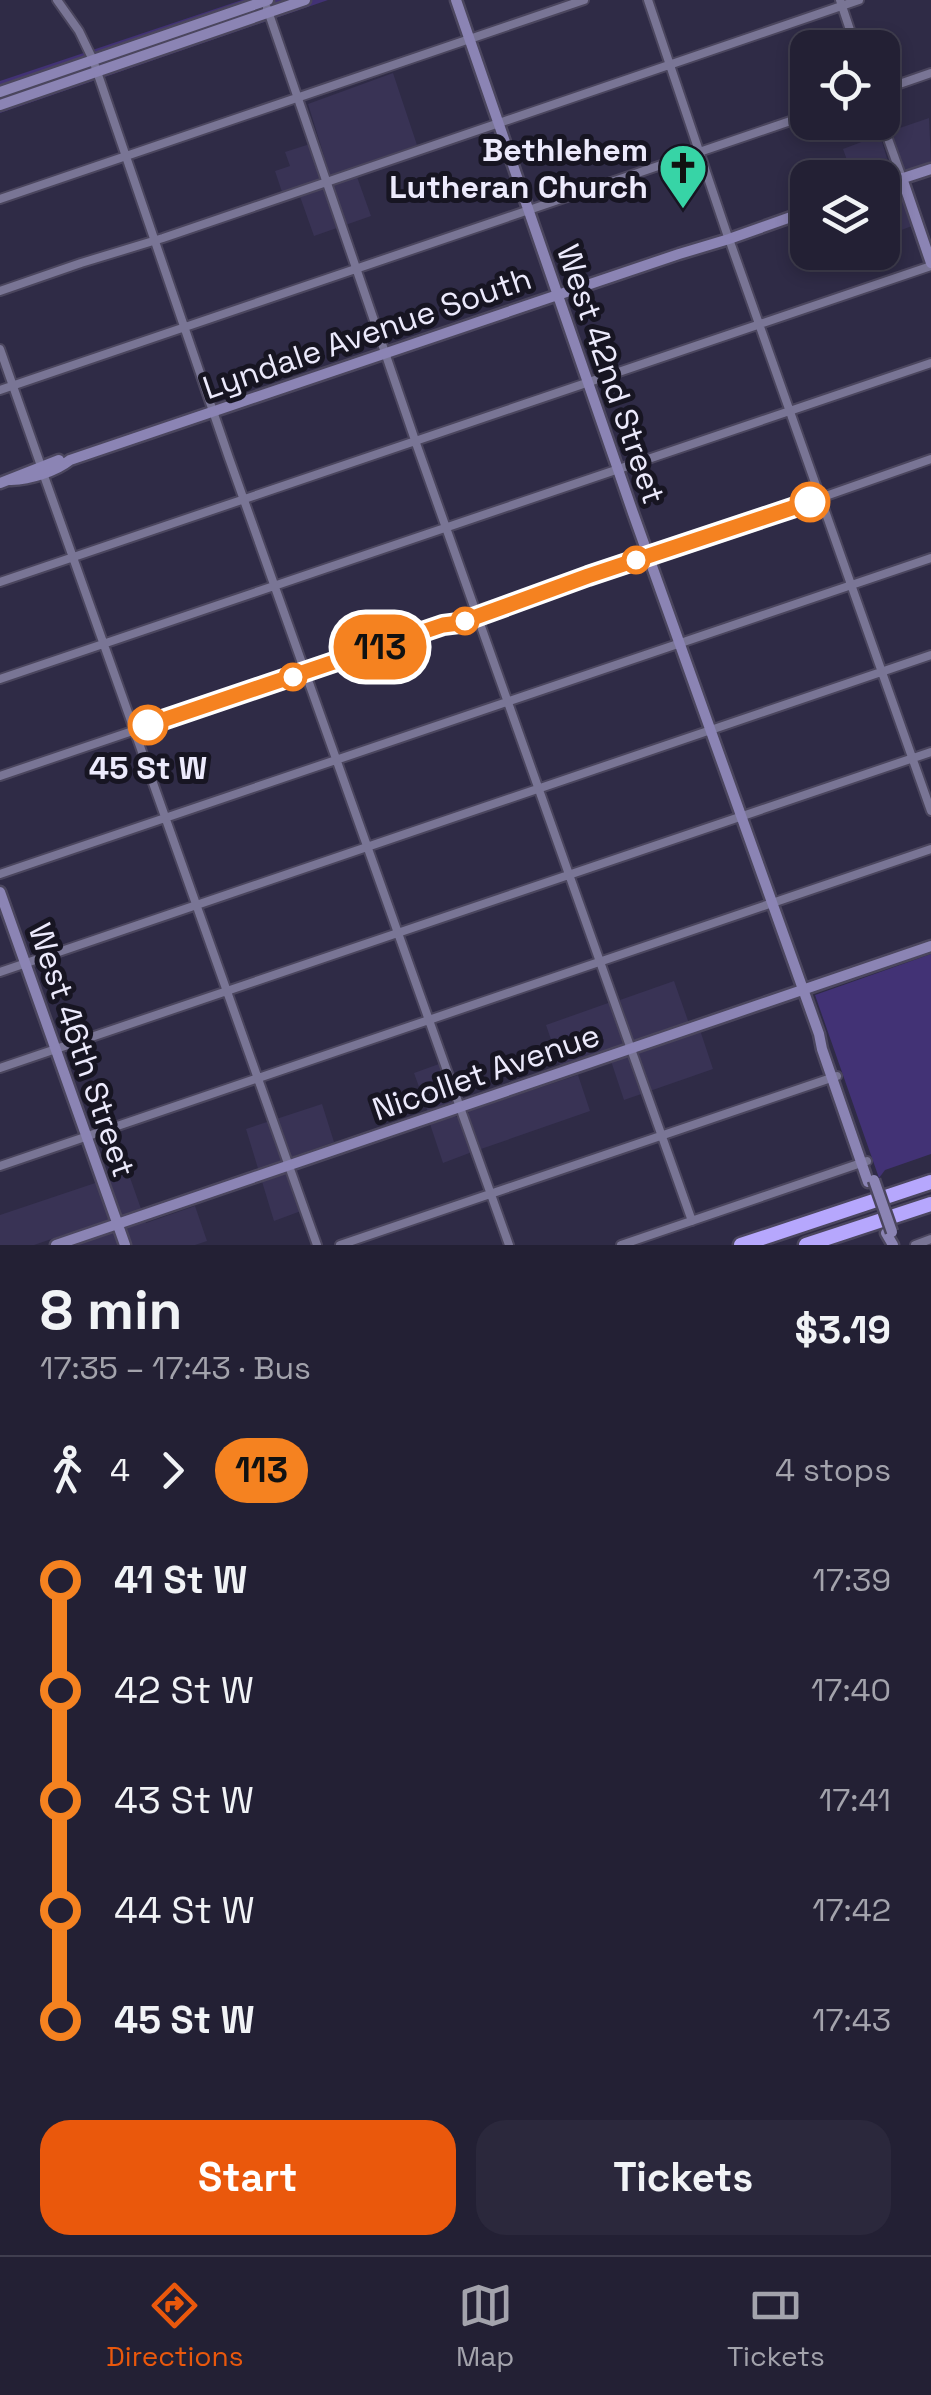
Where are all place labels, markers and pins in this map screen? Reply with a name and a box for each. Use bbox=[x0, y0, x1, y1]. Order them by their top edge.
place label: Bethlehem Lutheran Church bbox=[389, 130, 648, 207]
church icon: Bethlehem Lutheran Church bbox=[657, 142, 709, 210]
unlabelled marker bbox=[791, 483, 829, 521]
unlabelled marker bbox=[623, 547, 649, 573]
unlabelled marker bbox=[452, 608, 478, 634]
unlabelled marker bbox=[280, 664, 306, 690]
marker: 45 St W bbox=[129, 706, 167, 744]
place label: 45 St W bbox=[89, 748, 207, 788]

